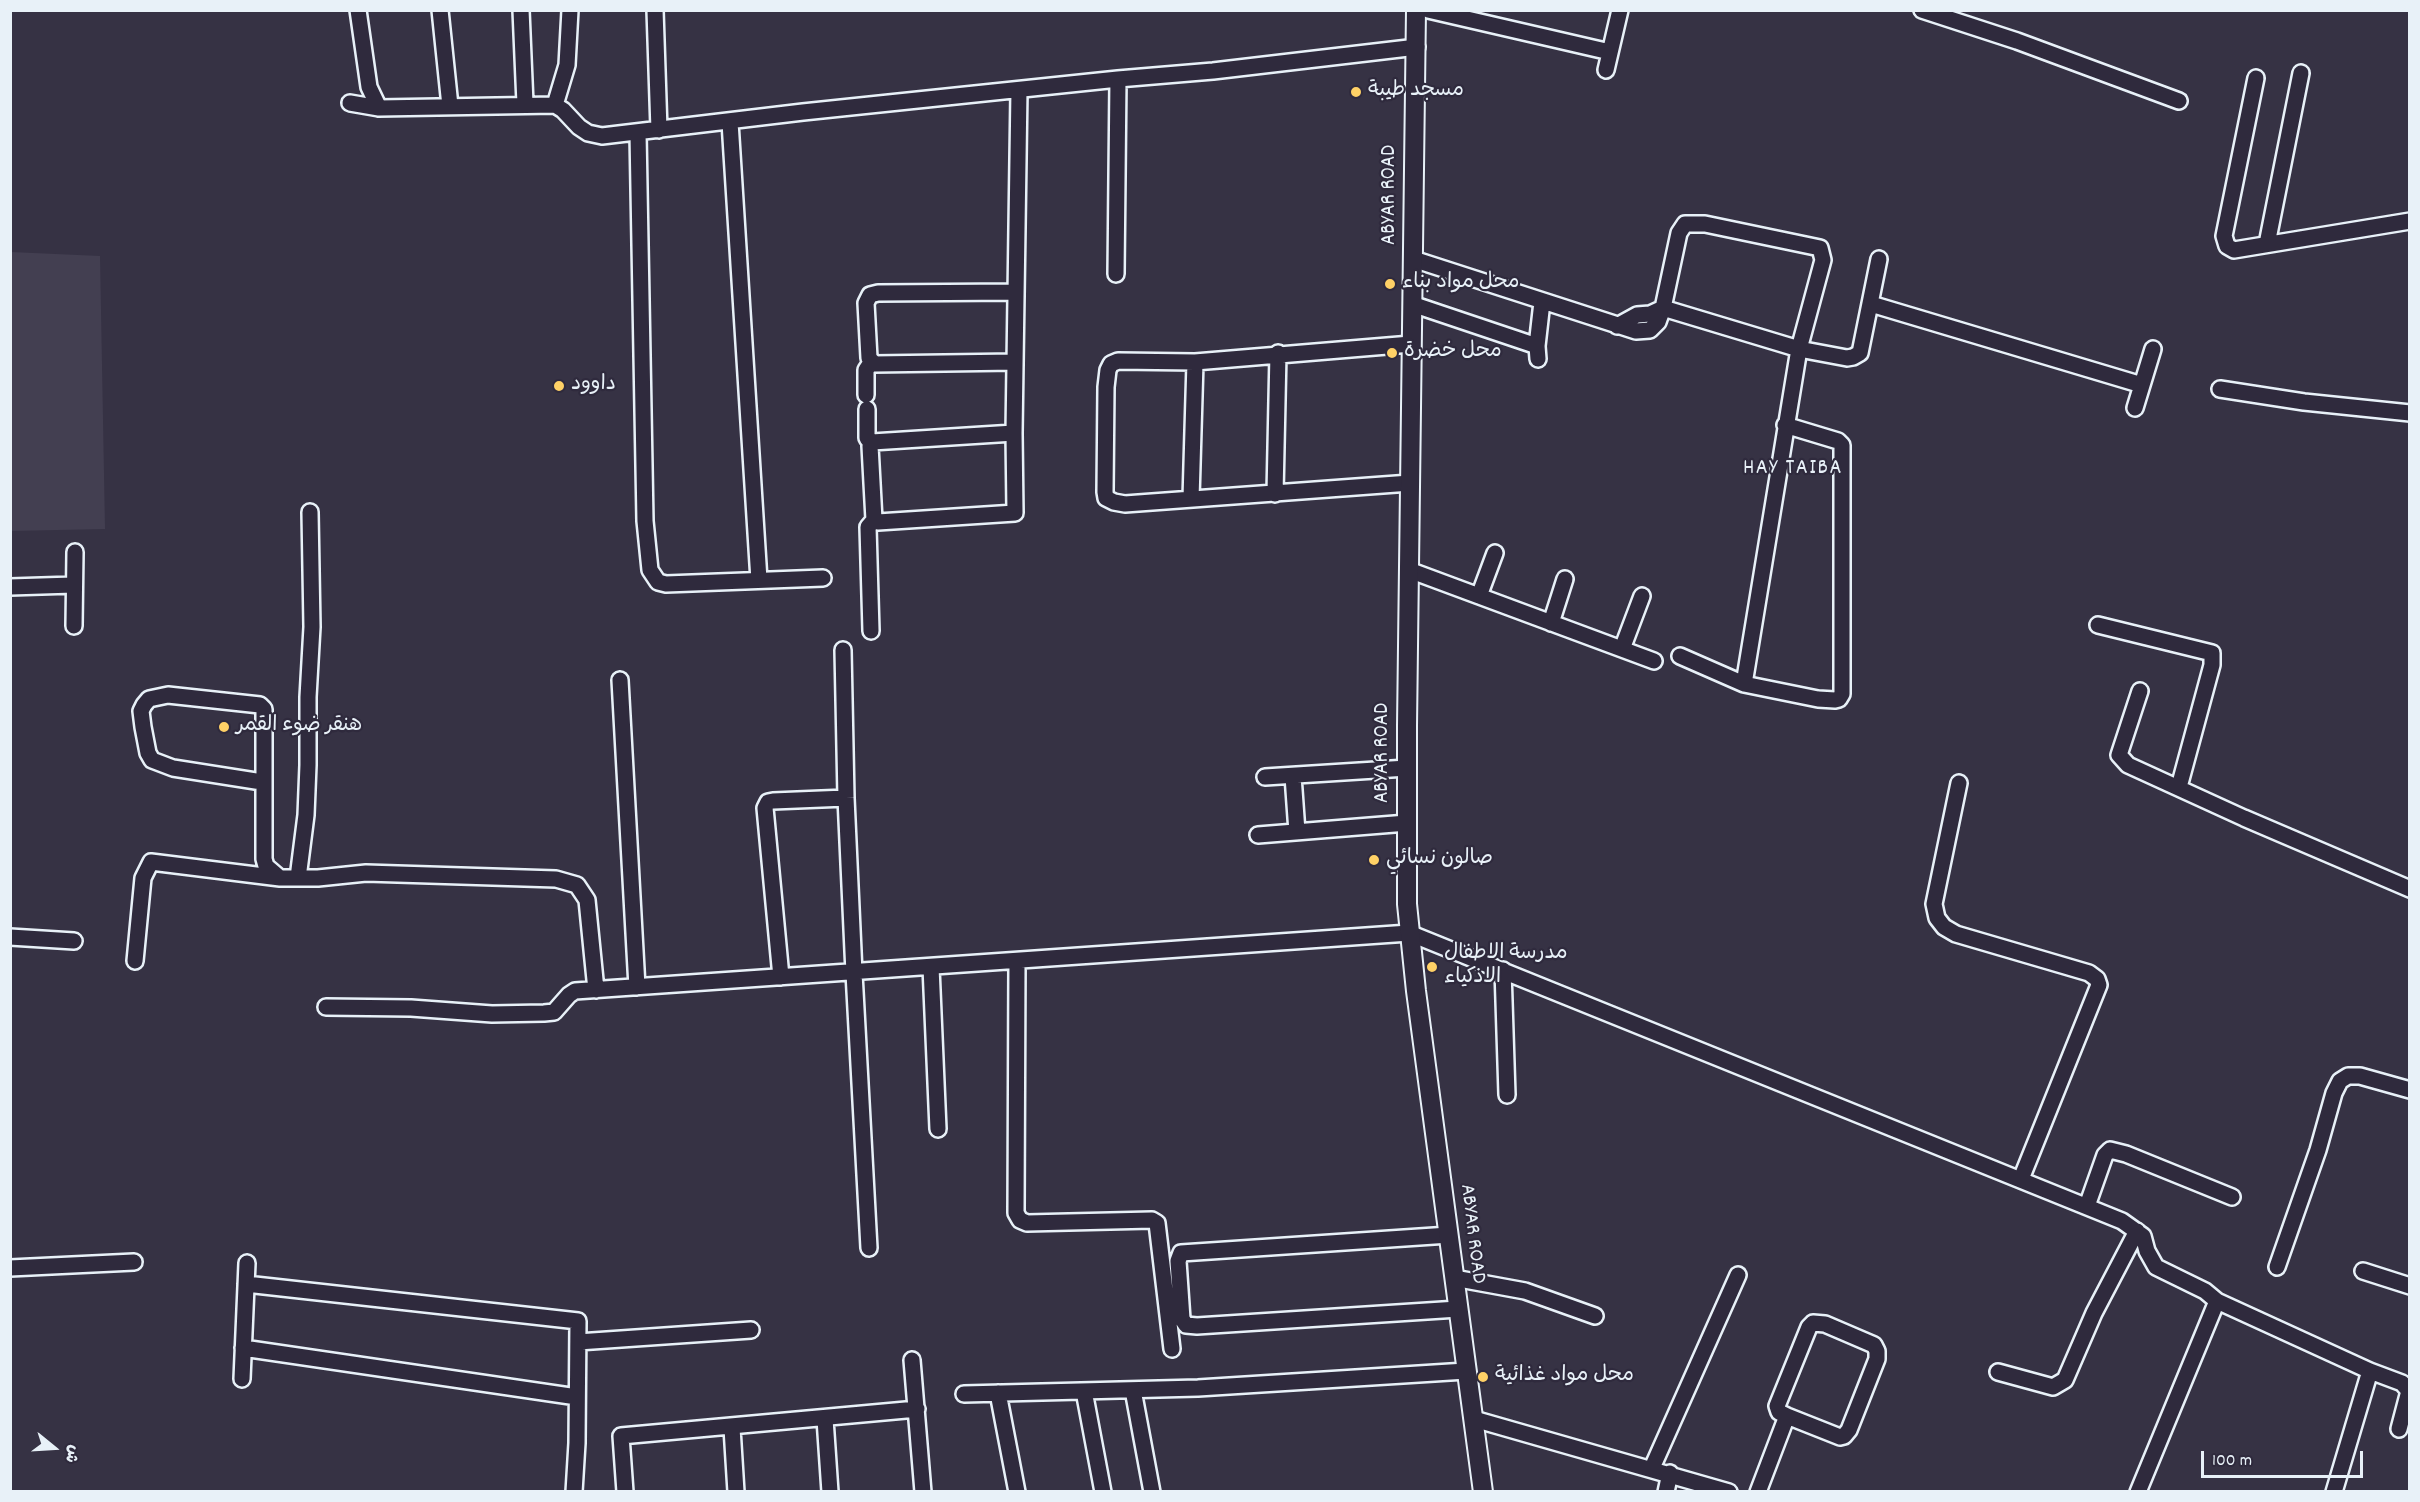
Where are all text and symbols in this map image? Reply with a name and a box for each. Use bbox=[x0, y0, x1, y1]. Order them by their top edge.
place label: مسجد طيبة bbox=[1368, 79, 1464, 105]
marker: مسجد طيبة bbox=[1349, 85, 1363, 99]
street label: ABYAR ROAD bbox=[1378, 145, 1404, 245]
place label: محل مواد بناء bbox=[1402, 271, 1519, 297]
marker: محل مواد بناء bbox=[1383, 277, 1397, 291]
place label: محل خضرة bbox=[1404, 340, 1502, 366]
marker: محل خضرة bbox=[1385, 346, 1399, 360]
place label: داوود bbox=[571, 373, 616, 399]
marker: داوود bbox=[552, 379, 566, 393]
district label: HAY TAIBA bbox=[1743, 457, 1843, 483]
street label: ABYAR ROAD bbox=[1371, 703, 1397, 803]
place label: هنقر ضوء القمر bbox=[236, 714, 362, 740]
marker: هنقر ضوء القمر bbox=[217, 720, 231, 734]
place label: صالون نسائي bbox=[1386, 847, 1493, 873]
marker: صالون نسائي bbox=[1367, 853, 1381, 867]
place label: مدرسة الاطفال الاذكياء bbox=[1444, 942, 1568, 992]
marker: مدرسة الاطفال الاذكياء bbox=[1425, 960, 1439, 974]
street label: ABYAR ROAD bbox=[1452, 1183, 1490, 1285]
place label: محل مواد غذائية bbox=[1495, 1364, 1634, 1390]
marker: محل مواد غذائية bbox=[1476, 1370, 1490, 1384]
north arrow bbox=[24, 1418, 84, 1478]
scale bar bbox=[2204, 1439, 2366, 1477]
text: ش bbox=[58, 1442, 85, 1466]
text: 100 m bbox=[2212, 1449, 2252, 1474]

